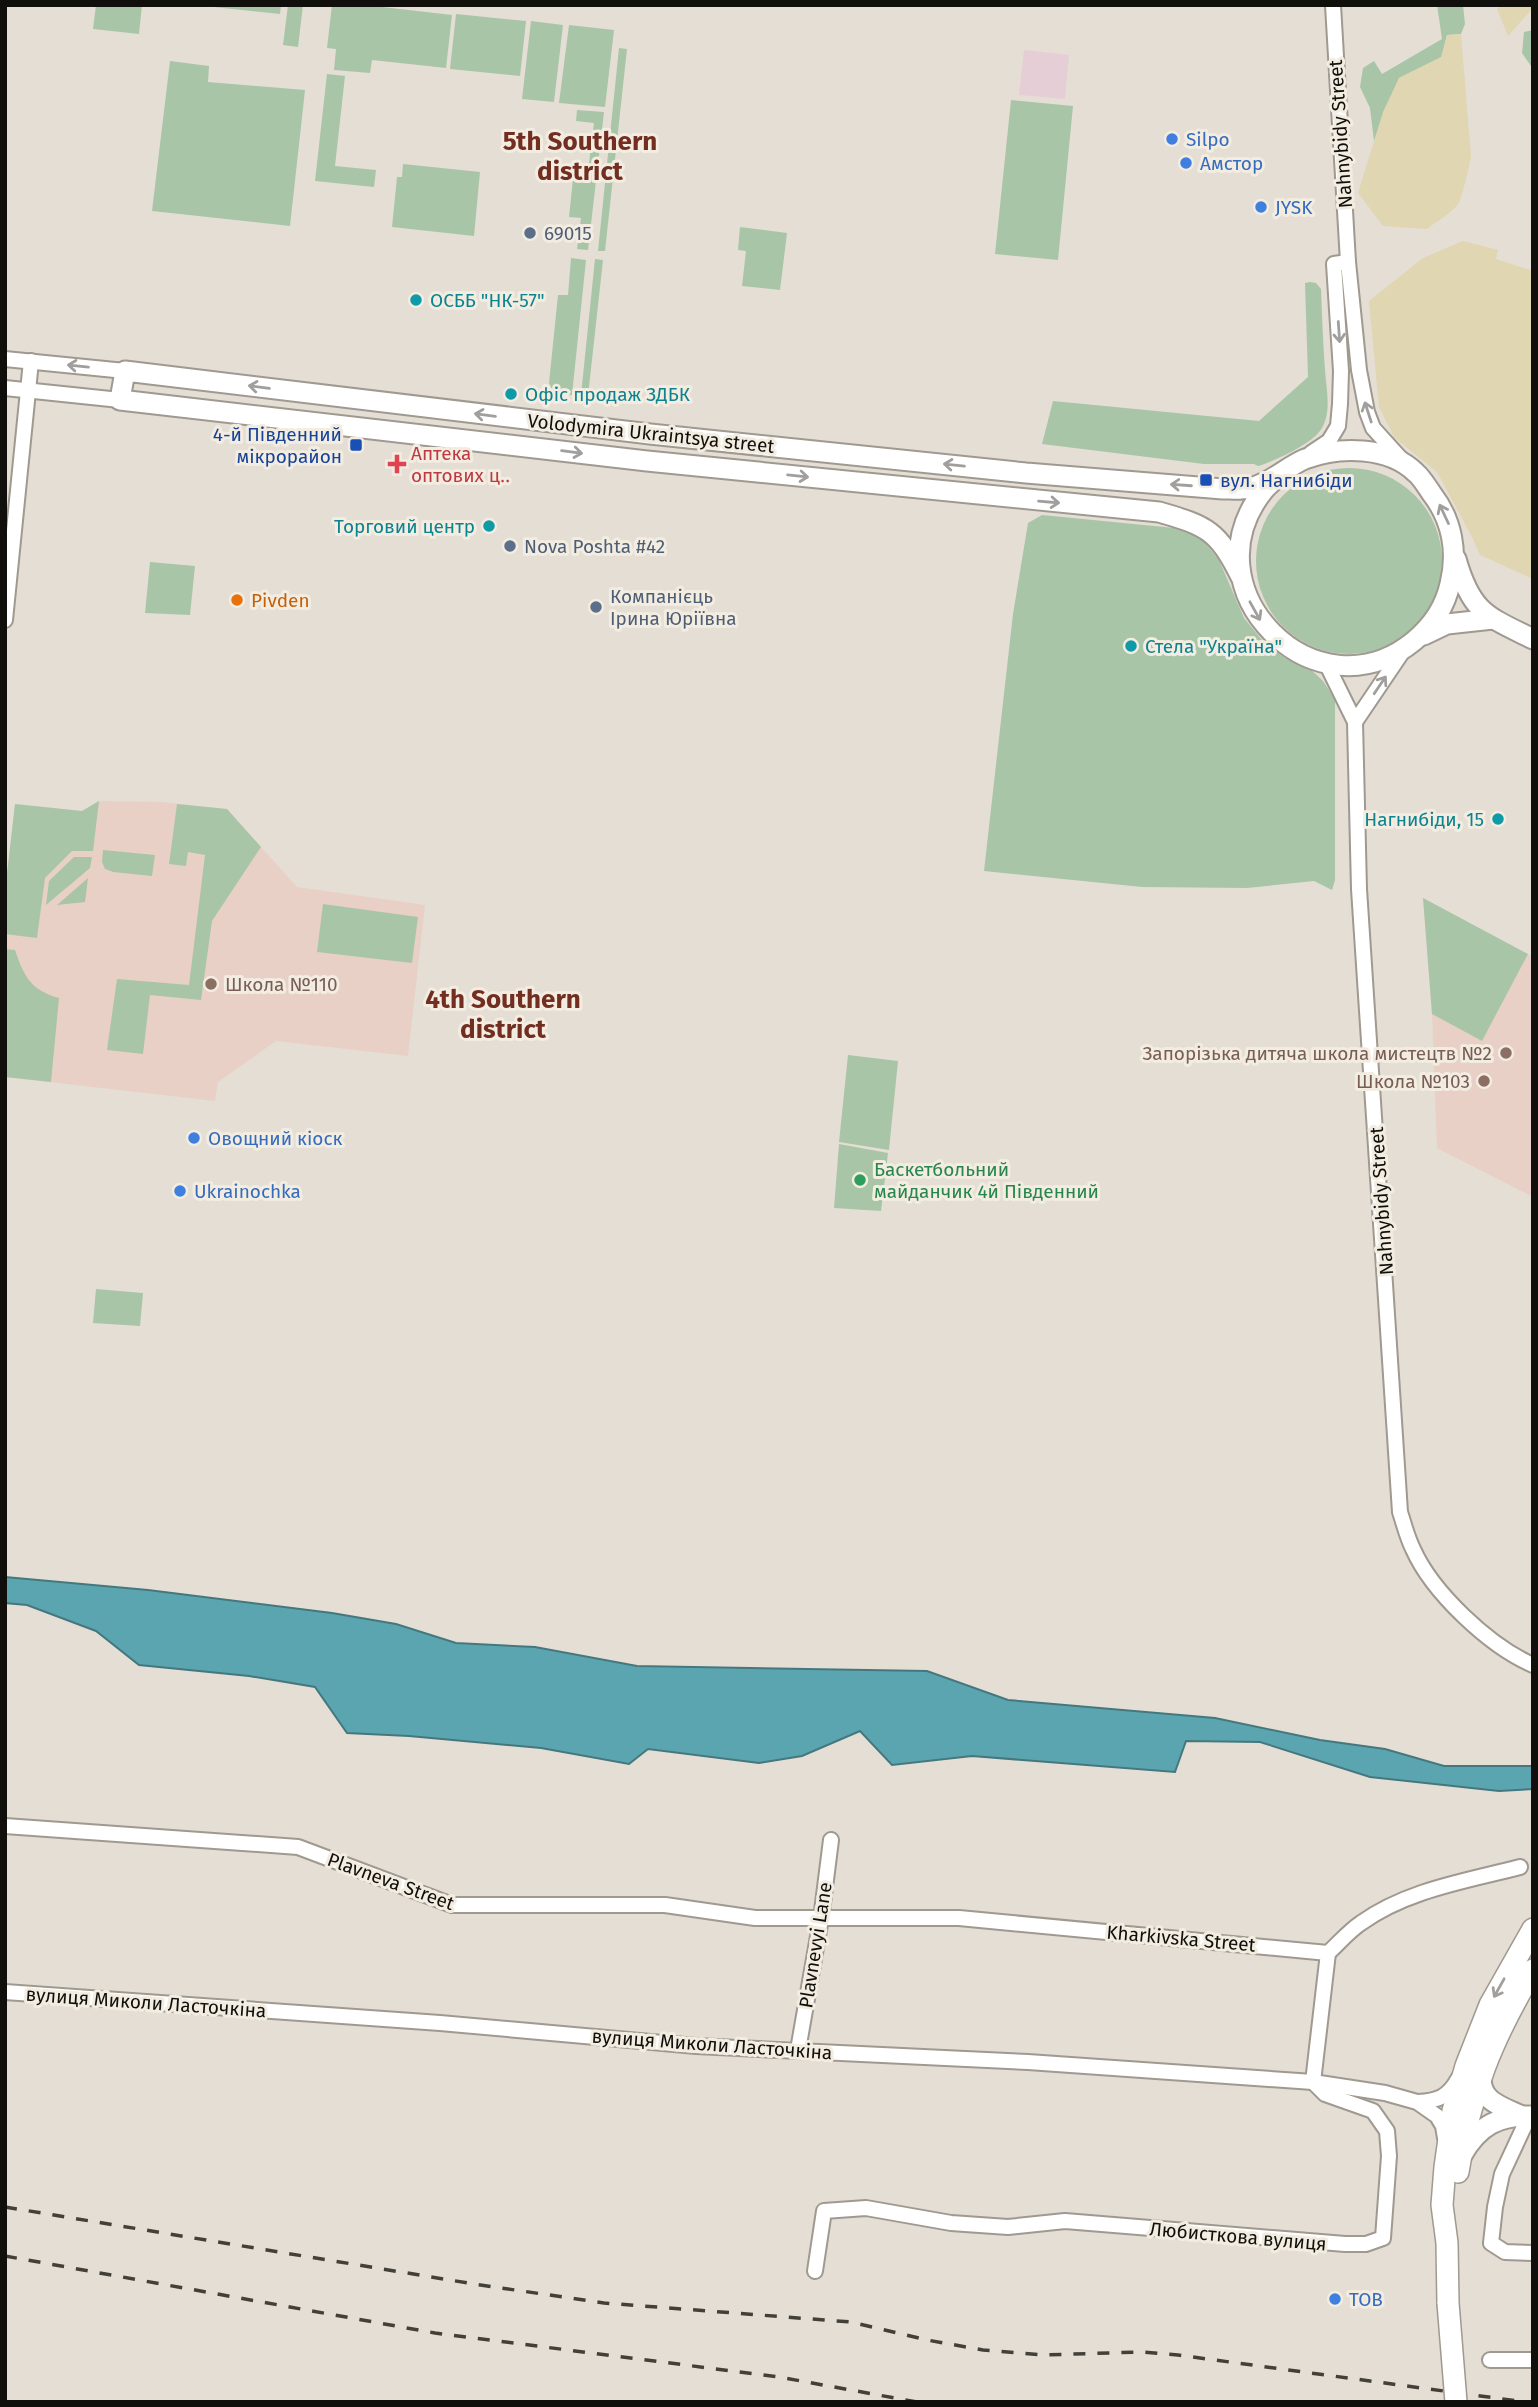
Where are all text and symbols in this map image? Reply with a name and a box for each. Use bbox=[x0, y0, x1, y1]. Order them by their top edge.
street label: Nahnybidy Street bbox=[1324, 59, 1357, 209]
district label: 5th Southern district bbox=[503, 126, 657, 187]
place label: Silpo bbox=[1186, 128, 1230, 151]
marker: Silpo bbox=[1164, 131, 1180, 147]
place label: Амстор bbox=[1200, 152, 1263, 175]
marker: Амстор bbox=[1178, 155, 1194, 171]
place label: JYSK bbox=[1275, 196, 1313, 219]
marker: JYSK bbox=[1253, 199, 1269, 215]
place label: 69015 bbox=[544, 222, 592, 245]
marker: 69015 bbox=[522, 225, 538, 241]
place label: ОСББ "НК-57" bbox=[430, 289, 545, 312]
marker: ОСББ "НК-57" bbox=[408, 292, 424, 308]
one-way arrow bbox=[1332, 320, 1345, 343]
one-way arrow bbox=[67, 359, 90, 372]
one-way arrow bbox=[248, 380, 271, 393]
place label: Офіс продаж ЗДБК bbox=[525, 383, 690, 406]
marker: Офіс продаж ЗДБК bbox=[503, 386, 519, 402]
one-way arrow bbox=[1360, 402, 1373, 424]
one-way arrow bbox=[474, 408, 497, 421]
street label: Volodymira Ukraintsya street bbox=[527, 409, 776, 458]
place label: 4-й Південний мікрорайон bbox=[213, 423, 342, 468]
marker: 4-й Південний мікрорайон bbox=[348, 437, 364, 453]
place label: Аптека оптових ц‥ bbox=[411, 442, 510, 487]
one-way arrow bbox=[560, 446, 583, 459]
marker: Аптека оптових ц‥ bbox=[389, 456, 405, 472]
one-way arrow bbox=[944, 459, 966, 472]
place label: вул. Нагнибіди bbox=[1220, 469, 1353, 492]
one-way arrow bbox=[786, 470, 809, 483]
marker: вул. Нагнибіди bbox=[1198, 472, 1214, 488]
one-way arrow bbox=[1170, 478, 1193, 491]
one-way arrow bbox=[1037, 496, 1060, 509]
one-way arrow bbox=[1437, 504, 1450, 525]
place label: Торговий центр bbox=[334, 515, 475, 538]
marker: Торговий центр bbox=[481, 518, 497, 534]
place label: Nova Poshta #42 bbox=[524, 535, 665, 558]
marker: Nova Poshta #42 bbox=[502, 538, 518, 554]
place label: Компанієць Ірина Юріївна bbox=[610, 585, 737, 630]
place label: Pivden bbox=[251, 589, 310, 612]
marker: Pivden bbox=[229, 592, 245, 608]
marker: Компанієць Ірина Юріївна bbox=[588, 599, 604, 615]
one-way arrow bbox=[1248, 600, 1262, 620]
place label: Стела "Україна" bbox=[1145, 635, 1282, 658]
marker: Стела "Україна" bbox=[1123, 638, 1139, 654]
one-way arrow bbox=[1373, 676, 1387, 695]
place label: Нагнибіди, 15 bbox=[1364, 808, 1484, 831]
marker: Нагнибіди, 15 bbox=[1490, 811, 1506, 827]
place label: Школа №110 bbox=[225, 973, 338, 996]
marker: Школа №110 bbox=[203, 976, 219, 992]
district label: 4th Southern district bbox=[425, 984, 581, 1045]
place label: Запорізька дитяча школа мистецтв №2 bbox=[1142, 1042, 1492, 1065]
marker: Запорізька дитяча школа мистецтв №2 bbox=[1498, 1045, 1514, 1061]
place label: Школа №103 bbox=[1356, 1070, 1470, 1093]
marker: Школа №103 bbox=[1476, 1073, 1492, 1089]
street label: Nahnybidy Street bbox=[1365, 1126, 1398, 1276]
place label: Овощний кіоск bbox=[208, 1127, 343, 1150]
marker: Овощний кіоск bbox=[186, 1130, 202, 1146]
place label: Баскетбольний майданчик 4й Південний bbox=[874, 1158, 1099, 1203]
marker: Баскетбольний майданчик 4й Південний bbox=[852, 1172, 868, 1188]
place label: Ukrainochka bbox=[194, 1180, 301, 1203]
marker: Ukrainochka bbox=[172, 1183, 188, 1199]
street label: Plavneva Street bbox=[324, 1848, 457, 1915]
street label: Plavnevyi Lane bbox=[794, 1880, 837, 2010]
street label: Kharkivska Street bbox=[1105, 1921, 1257, 1956]
one-way arrow bbox=[1492, 1978, 1506, 1998]
street label: вулиця Миколи Ласточкіна bbox=[25, 1983, 267, 2022]
street label: вулиця Миколи Ласточкіна bbox=[591, 2025, 833, 2064]
street label: Любисткова вулиця bbox=[1148, 2217, 1327, 2256]
place label: ТОВ bbox=[1349, 2288, 1383, 2311]
marker: ТОВ bbox=[1327, 2291, 1343, 2307]

